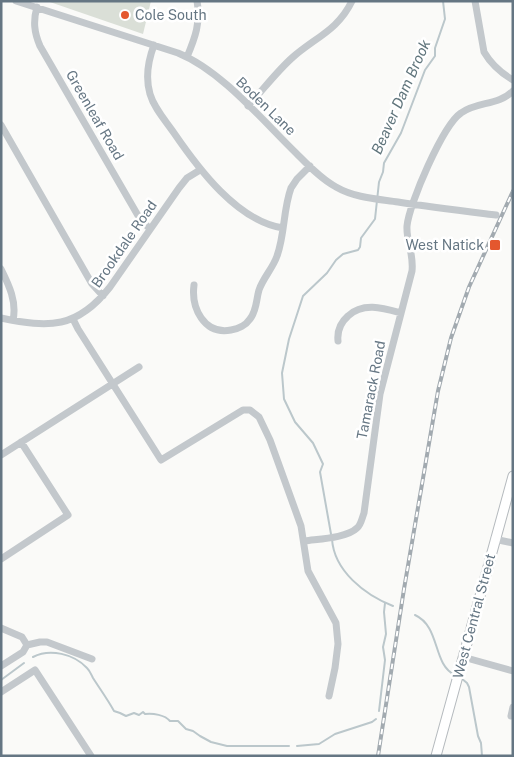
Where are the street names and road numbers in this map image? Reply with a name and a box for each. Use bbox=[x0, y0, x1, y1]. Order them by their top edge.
street label: Greenleaf Road bbox=[63, 67, 127, 163]
street label: Boden Lane bbox=[233, 74, 299, 138]
street label: Brookdale Road bbox=[88, 197, 160, 291]
street label: Tamarack Road bbox=[354, 339, 388, 441]
street label: West Central Street bbox=[450, 552, 498, 680]

